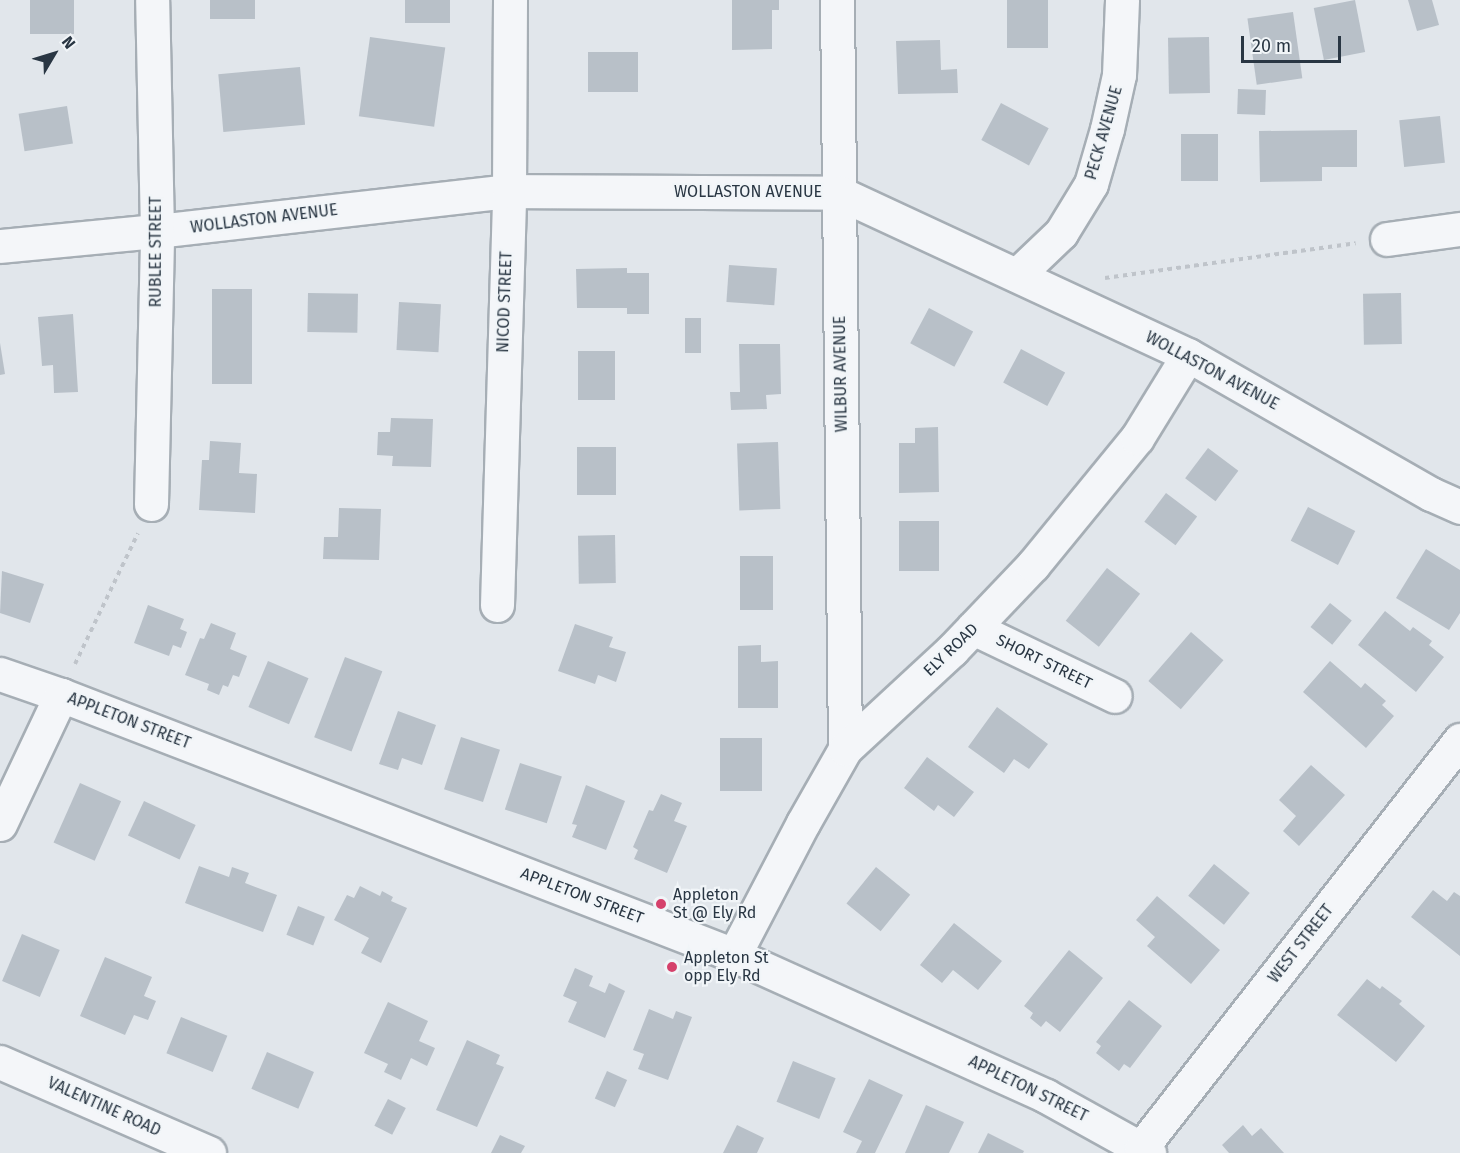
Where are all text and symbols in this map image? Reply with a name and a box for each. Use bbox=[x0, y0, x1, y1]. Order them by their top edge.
north arrow bbox=[24, 24, 84, 84]
scale bar bbox=[1244, 24, 1344, 62]
text: N bbox=[58, 33, 79, 53]
text: 20 m bbox=[1252, 35, 1291, 57]
street label: PECK AVENUE bbox=[1081, 84, 1127, 182]
street label: WOLLASTON AVENUE bbox=[674, 182, 822, 202]
street label: RUBLEE STREET bbox=[146, 197, 166, 307]
street label: WOLLASTON AVENUE bbox=[189, 200, 339, 238]
street label: NICOD STREET bbox=[494, 251, 516, 353]
street label: WILBUR AVENUE bbox=[830, 316, 852, 432]
street label: WOLLASTON AVENUE bbox=[1142, 328, 1282, 414]
street label: ELY ROAD bbox=[920, 619, 982, 681]
street label: SHORT STREET bbox=[993, 631, 1095, 693]
street label: APPLETON STREET bbox=[65, 689, 193, 753]
street label: APPLETON STREET bbox=[518, 864, 646, 928]
place label: Appleton St @ Ely Rd bbox=[673, 885, 756, 923]
marker: Appleton St @ Ely Rd bbox=[654, 897, 668, 911]
street label: WEST STREET bbox=[1264, 901, 1338, 987]
place label: Appleton St opp Ely Rd bbox=[684, 948, 768, 986]
marker: Appleton St opp Ely Rd bbox=[665, 960, 679, 974]
street label: APPLETON STREET bbox=[965, 1052, 1091, 1126]
street label: VALENTINE ROAD bbox=[44, 1073, 164, 1141]

